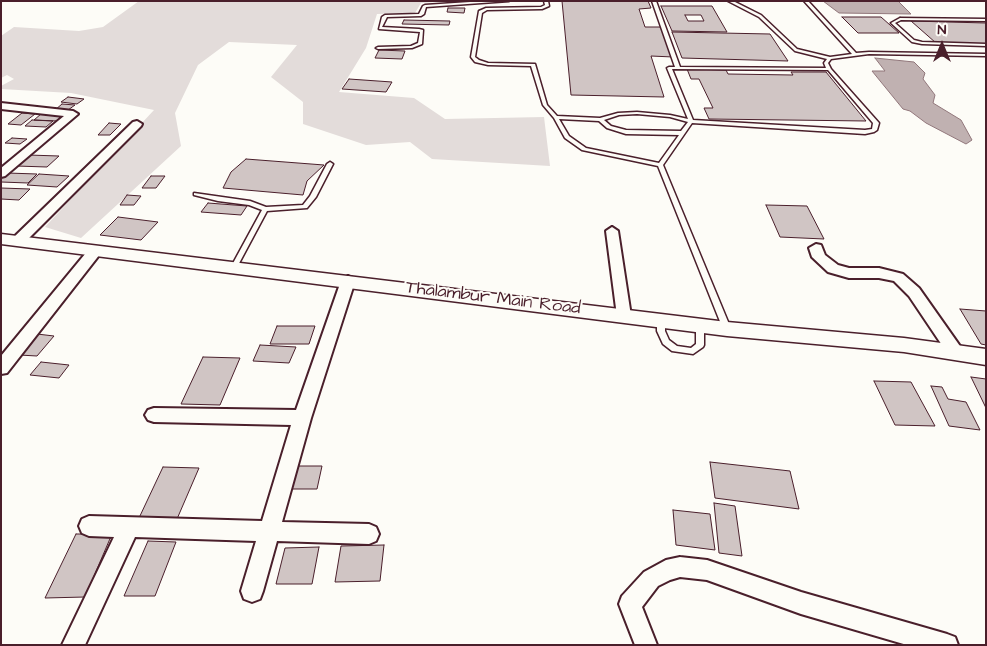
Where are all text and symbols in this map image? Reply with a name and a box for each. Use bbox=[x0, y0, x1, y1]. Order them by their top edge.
north arrow bbox=[917, 20, 967, 70]
text: N bbox=[938, 20, 946, 40]
street label: Thalambur Main Road bbox=[404, 278, 582, 320]

